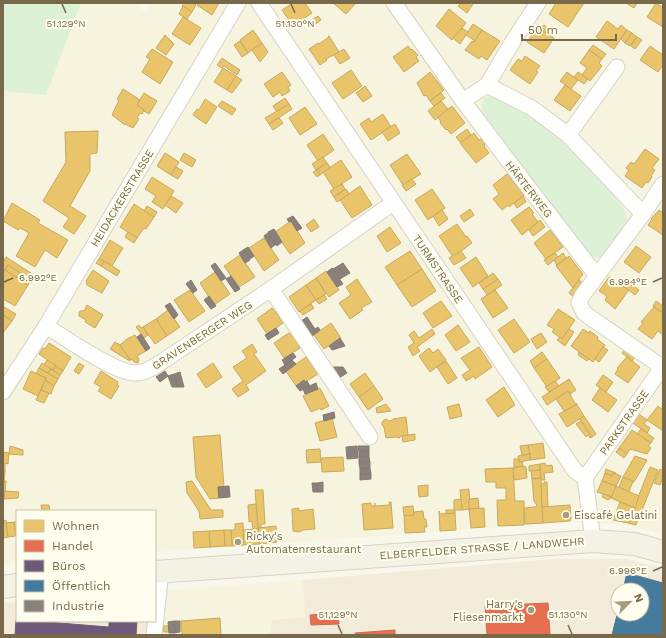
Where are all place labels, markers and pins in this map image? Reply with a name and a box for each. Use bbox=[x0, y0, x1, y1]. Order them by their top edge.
place label: Eiscafé Gelatini bbox=[574, 509, 657, 522]
marker: Eiscafé Gelatini bbox=[561, 510, 571, 520]
place label: Ricky's Automatenrestaurant bbox=[246, 530, 362, 556]
marker: Ricky's Automatenrestaurant bbox=[233, 537, 243, 547]
place label: Harry's Fliesenmarkt bbox=[453, 598, 523, 624]
marker: Harry's Fliesenmarkt bbox=[526, 605, 536, 615]

